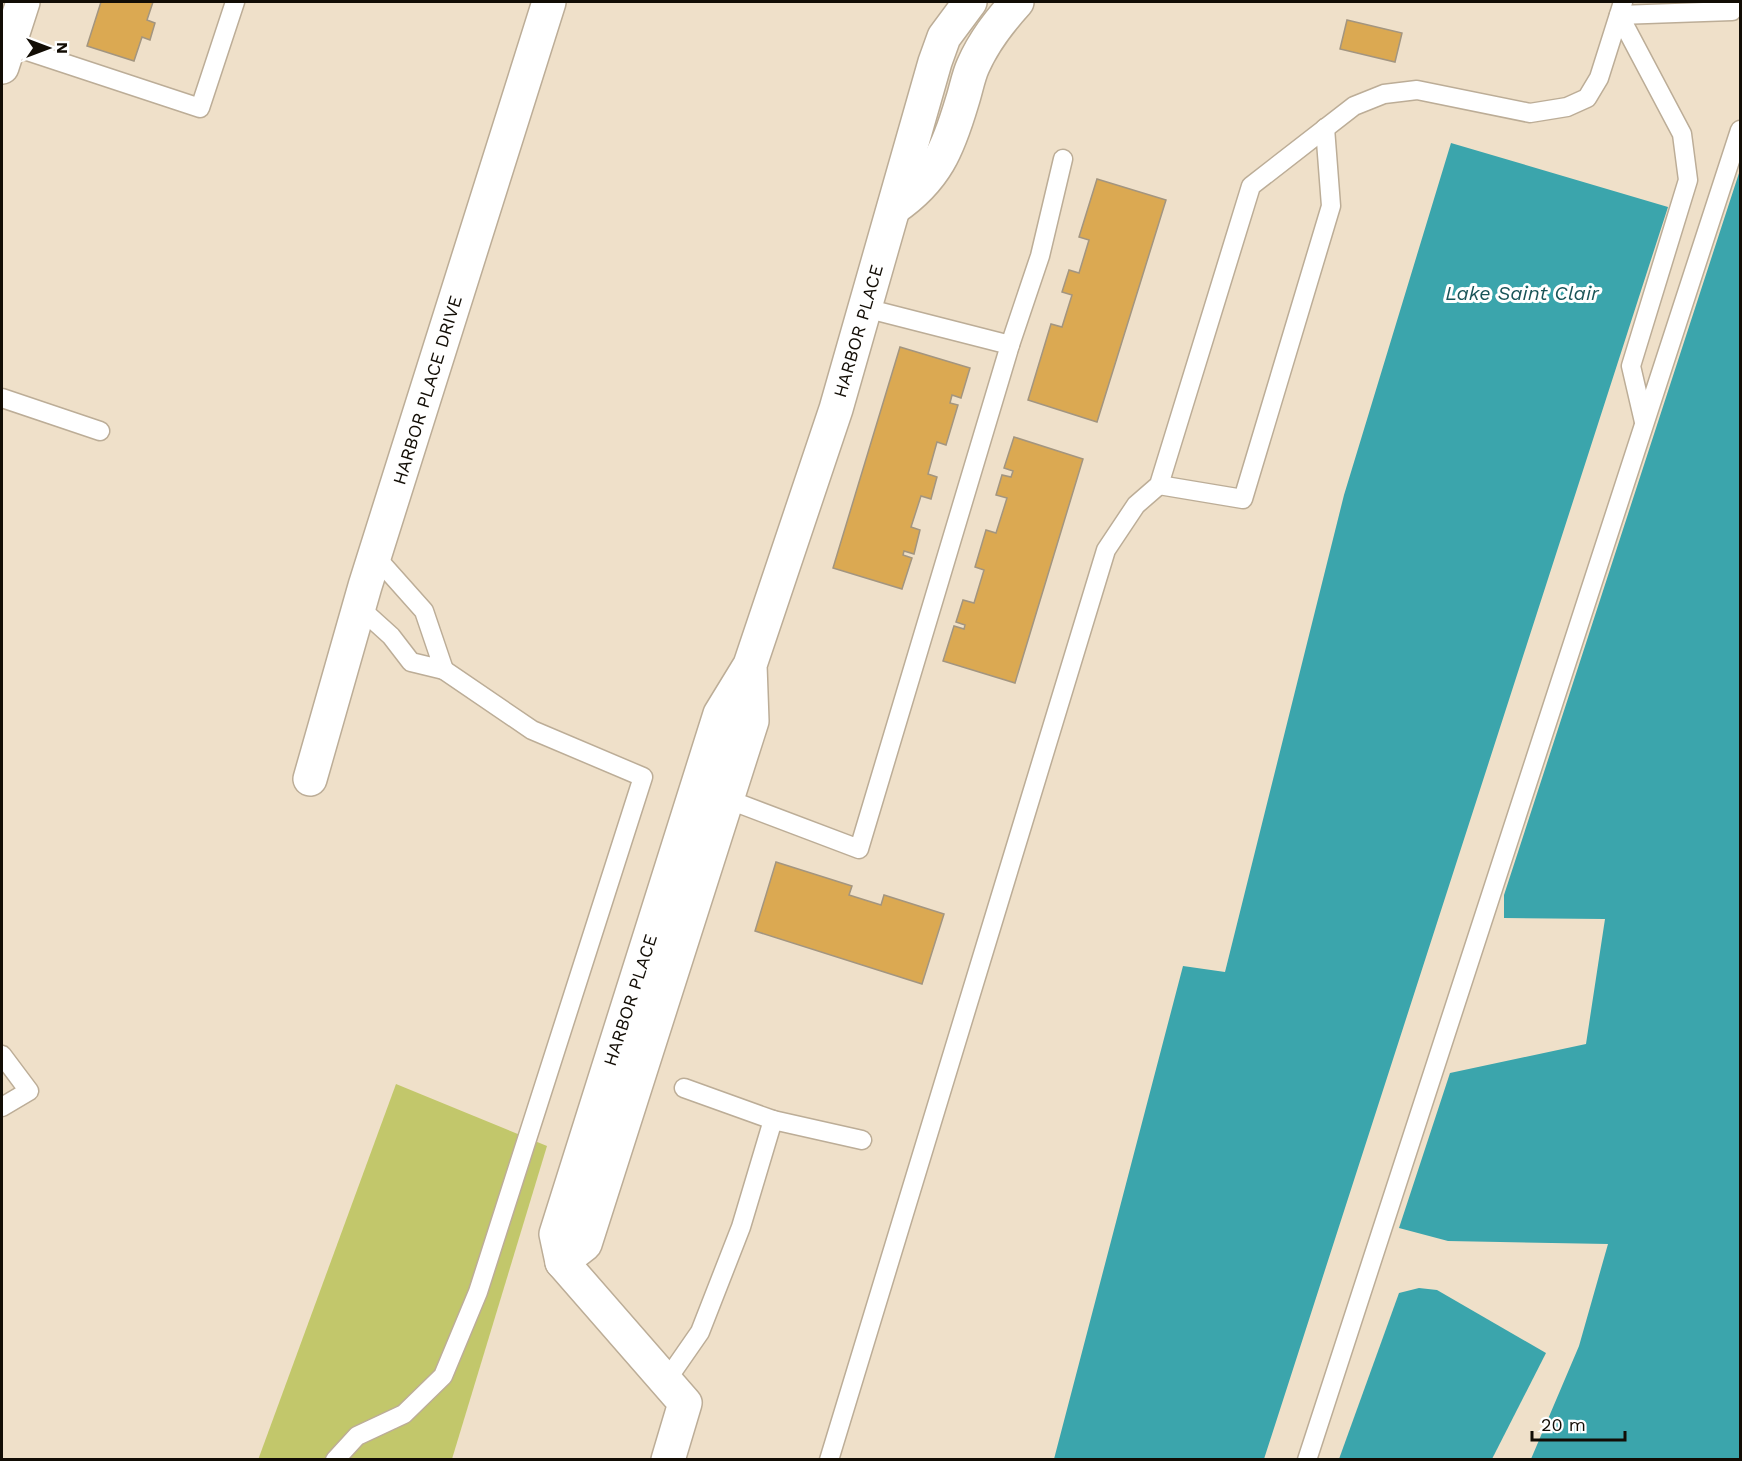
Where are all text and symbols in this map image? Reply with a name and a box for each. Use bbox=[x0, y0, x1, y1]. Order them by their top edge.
north arrow bbox=[18, 18, 78, 78]
text: N bbox=[53, 42, 72, 54]
street label: HARBOR PLACE bbox=[829, 262, 887, 400]
water label: Lake Saint Clair bbox=[1445, 281, 1600, 305]
street label: HARBOR PLACE DRIVE bbox=[388, 293, 466, 487]
street label: HARBOR PLACE bbox=[599, 931, 661, 1069]
scale bar bbox=[1532, 1404, 1625, 1442]
text: 20 m bbox=[1541, 1414, 1586, 1435]

